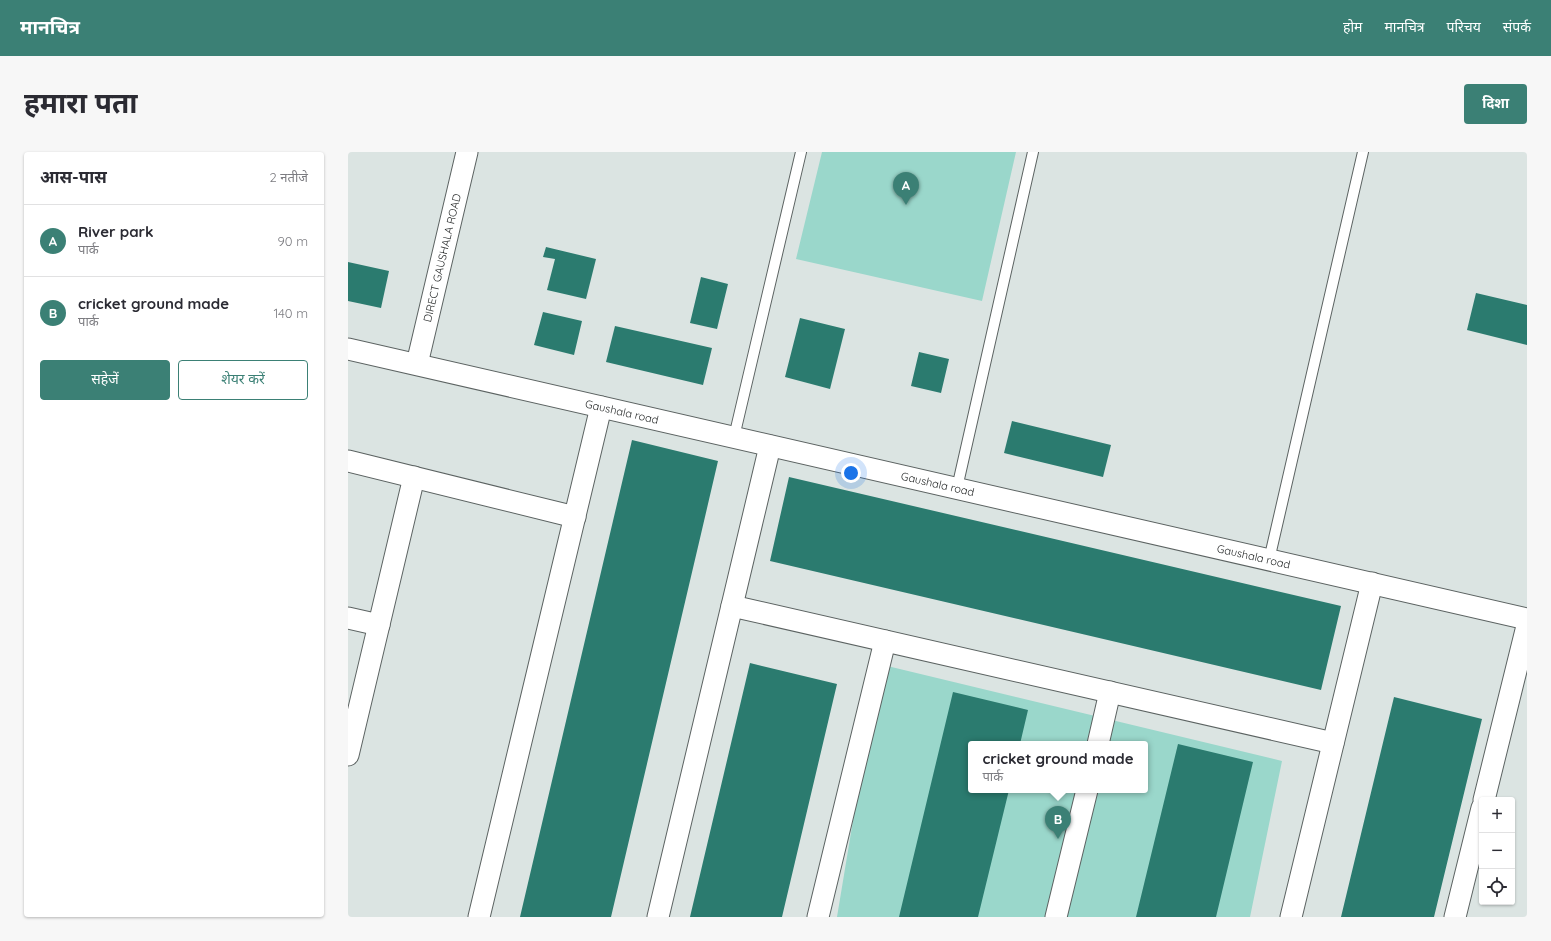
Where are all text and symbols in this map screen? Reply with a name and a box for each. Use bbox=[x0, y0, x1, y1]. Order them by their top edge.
text: मानचित्र bbox=[20, 15, 80, 39]
text: होम bbox=[1343, 18, 1362, 36]
text: मानचित्र bbox=[1384, 18, 1425, 36]
text: परिचय bbox=[1447, 18, 1481, 36]
text: संपर्क bbox=[1503, 18, 1531, 36]
button: दिशा bbox=[1464, 84, 1527, 124]
text: हमारा पता bbox=[24, 85, 138, 120]
text: आस-पास bbox=[40, 166, 107, 187]
text: 2 नतीजे bbox=[270, 169, 308, 185]
pin: A bbox=[893, 172, 919, 205]
street label: DIRECT GAUSHALA ROAD bbox=[420, 192, 464, 324]
text: River park bbox=[78, 222, 154, 241]
text: A bbox=[49, 233, 57, 249]
text: 90 m bbox=[278, 233, 308, 249]
text: पार्क bbox=[78, 241, 99, 257]
text: cricket ground made bbox=[78, 294, 229, 313]
text: B bbox=[49, 305, 57, 321]
text: 140 m bbox=[273, 305, 308, 321]
text: पार्क bbox=[78, 313, 99, 329]
button: सहेजें bbox=[40, 360, 170, 400]
button: शेयर करें bbox=[178, 360, 308, 400]
street label: Gaushala road bbox=[584, 397, 660, 427]
your location bbox=[841, 463, 861, 483]
street label: Gaushala road bbox=[900, 469, 976, 499]
street label: Gaushala road bbox=[1215, 541, 1292, 572]
popup bbox=[968, 741, 1148, 793]
text: cricket ground made bbox=[982, 749, 1134, 768]
text: पार्क bbox=[982, 768, 1003, 784]
map controls bbox=[1479, 797, 1515, 905]
button: + bbox=[1479, 797, 1515, 833]
pin: B bbox=[1045, 806, 1071, 839]
button: − bbox=[1479, 833, 1515, 869]
button: locate bbox=[1479, 869, 1515, 905]

